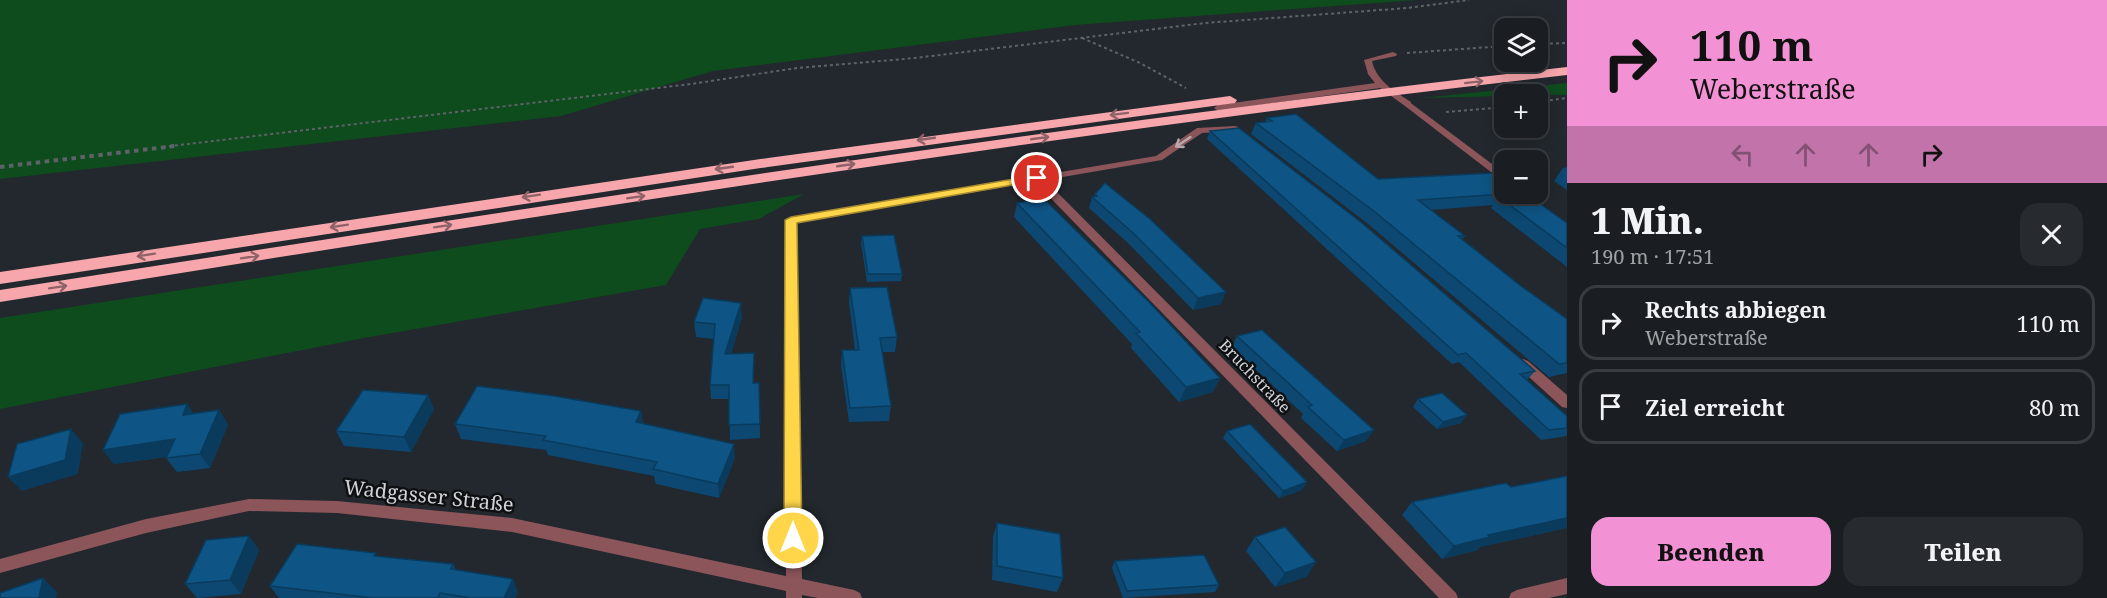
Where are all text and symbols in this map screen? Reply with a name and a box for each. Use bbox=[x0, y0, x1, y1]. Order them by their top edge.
text: 110 m bbox=[1690, 16, 1814, 73]
map controls bbox=[1494, 18, 1548, 204]
button: layers bbox=[1494, 18, 1548, 72]
icon: right bbox=[1591, 24, 1669, 102]
text: Weberstraße bbox=[1690, 70, 1856, 107]
one-way arrow bbox=[1464, 76, 1484, 87]
button: + bbox=[1494, 84, 1548, 138]
one-way arrow bbox=[1110, 109, 1130, 120]
one-way arrow bbox=[1029, 132, 1049, 143]
one-way arrow bbox=[916, 133, 936, 144]
one-way arrow bbox=[1175, 136, 1191, 148]
icon: left bbox=[1726, 138, 1759, 171]
icon: ahead bbox=[1789, 138, 1822, 171]
icon: ahead bbox=[1852, 138, 1885, 171]
icon: right bbox=[1915, 138, 1948, 171]
button: − bbox=[1494, 150, 1548, 204]
pin bbox=[1011, 152, 1062, 203]
one-way arrow bbox=[836, 160, 856, 171]
icon: arrive bbox=[1020, 161, 1053, 194]
one-way arrow bbox=[715, 162, 735, 173]
one-way arrow bbox=[522, 191, 542, 202]
one-way arrow bbox=[625, 191, 645, 202]
text: 1 Min. bbox=[1591, 196, 1704, 245]
button: close bbox=[2020, 203, 2083, 266]
one-way arrow bbox=[329, 220, 349, 231]
one-way arrow bbox=[433, 221, 452, 232]
text: 190 m · 17:51 bbox=[1591, 243, 1714, 270]
one-way arrow bbox=[136, 250, 156, 261]
one-way arrow bbox=[240, 251, 260, 262]
one-way arrow bbox=[47, 281, 67, 292]
text: Rechts abbiegen bbox=[1645, 294, 1826, 324]
icon: right bbox=[1594, 306, 1627, 339]
text: 110 m bbox=[2017, 308, 2080, 338]
text: Weberstraße bbox=[1645, 324, 1768, 351]
street label: Bruchstraße bbox=[1214, 334, 1296, 418]
icon: arrive bbox=[1594, 390, 1627, 423]
text: Ziel erreicht bbox=[1645, 392, 1785, 422]
text: 80 m bbox=[2029, 392, 2080, 422]
street label: Wadgasser Straße bbox=[343, 473, 515, 518]
position arrow bbox=[761, 506, 825, 570]
button: Beenden bbox=[1591, 517, 1831, 586]
button: Teilen bbox=[1843, 517, 2083, 586]

